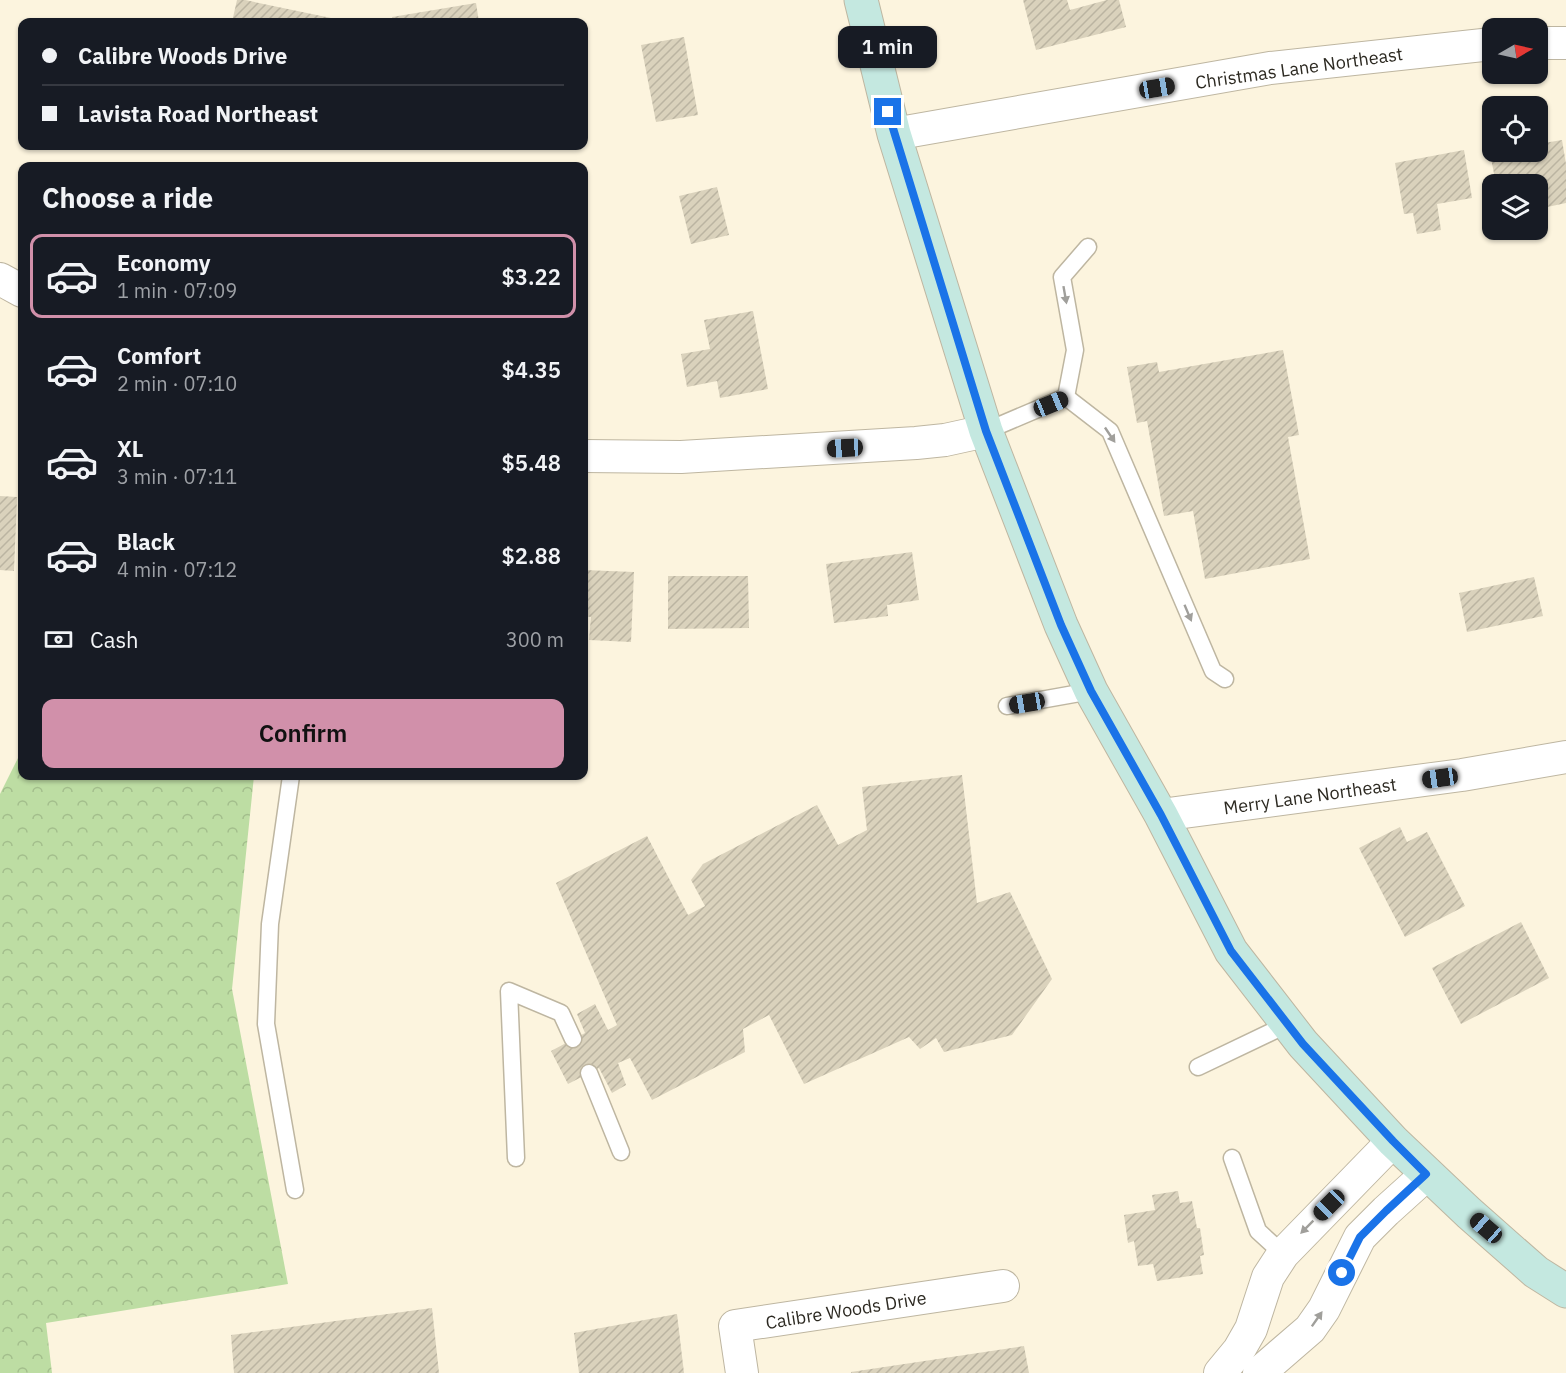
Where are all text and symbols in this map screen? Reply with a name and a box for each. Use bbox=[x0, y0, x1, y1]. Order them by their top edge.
north arrow bbox=[1482, 18, 1548, 84]
map controls bbox=[1482, 18, 1548, 240]
callout: 1 min bbox=[838, 25, 938, 67]
text: 1 min bbox=[862, 33, 913, 60]
text: Calibre Woods Drive bbox=[78, 41, 287, 70]
street label: Christmas Lane Northeast bbox=[1194, 42, 1404, 94]
car bbox=[1138, 76, 1176, 100]
button: locate bbox=[1482, 96, 1548, 162]
route end bbox=[874, 98, 901, 125]
text: Lavista Road Northeast bbox=[78, 99, 318, 128]
button: layers bbox=[1482, 174, 1548, 240]
text: Choose a ride bbox=[42, 180, 213, 215]
text: Economy bbox=[117, 248, 211, 277]
icon: car bbox=[45, 249, 99, 303]
text: $3.22 bbox=[502, 262, 561, 291]
text: 1 min · 07:09 bbox=[117, 277, 237, 304]
one-way arrow bbox=[1061, 286, 1070, 305]
text: Comfort bbox=[117, 341, 201, 370]
icon: car bbox=[45, 342, 99, 396]
text: $4.35 bbox=[502, 355, 561, 384]
text: 2 min · 07:10 bbox=[117, 370, 237, 397]
car bbox=[1031, 389, 1071, 419]
one-way arrow bbox=[1104, 426, 1116, 442]
text: XL bbox=[117, 434, 143, 463]
icon: car bbox=[45, 435, 99, 489]
car bbox=[827, 438, 863, 458]
text: $5.48 bbox=[502, 448, 561, 477]
text: 3 min · 07:11 bbox=[117, 463, 237, 490]
text: Black bbox=[117, 527, 175, 556]
icon: car bbox=[45, 528, 99, 582]
text: $2.88 bbox=[502, 541, 561, 570]
text: 4 min · 07:12 bbox=[117, 556, 237, 583]
one-way arrow bbox=[1184, 604, 1193, 621]
icon: cash bbox=[42, 623, 75, 656]
text: Cash bbox=[90, 625, 139, 654]
text: 300 m bbox=[506, 626, 564, 653]
car bbox=[1008, 691, 1046, 715]
button: Confirm bbox=[42, 699, 564, 768]
car bbox=[1421, 767, 1459, 789]
street label: Merry Lane Northeast bbox=[1222, 772, 1398, 820]
car bbox=[1310, 1186, 1348, 1224]
car bbox=[1467, 1209, 1505, 1247]
one-way arrow bbox=[1300, 1220, 1314, 1235]
route start bbox=[1328, 1259, 1355, 1286]
street label: Calibre Woods Drive bbox=[764, 1286, 928, 1334]
one-way arrow bbox=[1311, 1312, 1323, 1328]

